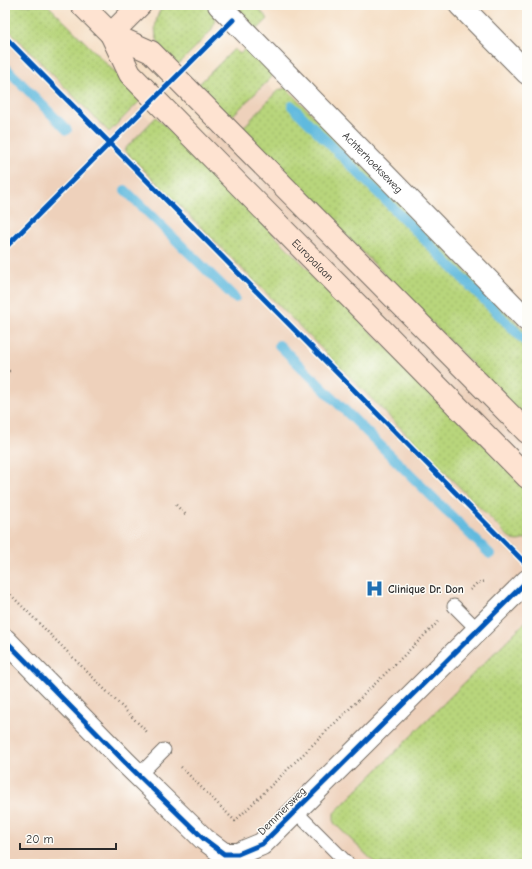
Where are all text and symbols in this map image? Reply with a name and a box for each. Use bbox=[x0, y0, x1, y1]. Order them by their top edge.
street label: Achterhoekseweg bbox=[340, 129, 406, 196]
street label: Europalaan bbox=[289, 236, 336, 283]
hospital icon: Clinique Dr. Don bbox=[365, 579, 385, 599]
place label: Clinique Dr. Don bbox=[388, 583, 464, 596]
street label: Demmersweg bbox=[255, 784, 309, 838]
scale bar bbox=[20, 825, 116, 851]
text: 20 m bbox=[26, 832, 54, 846]

